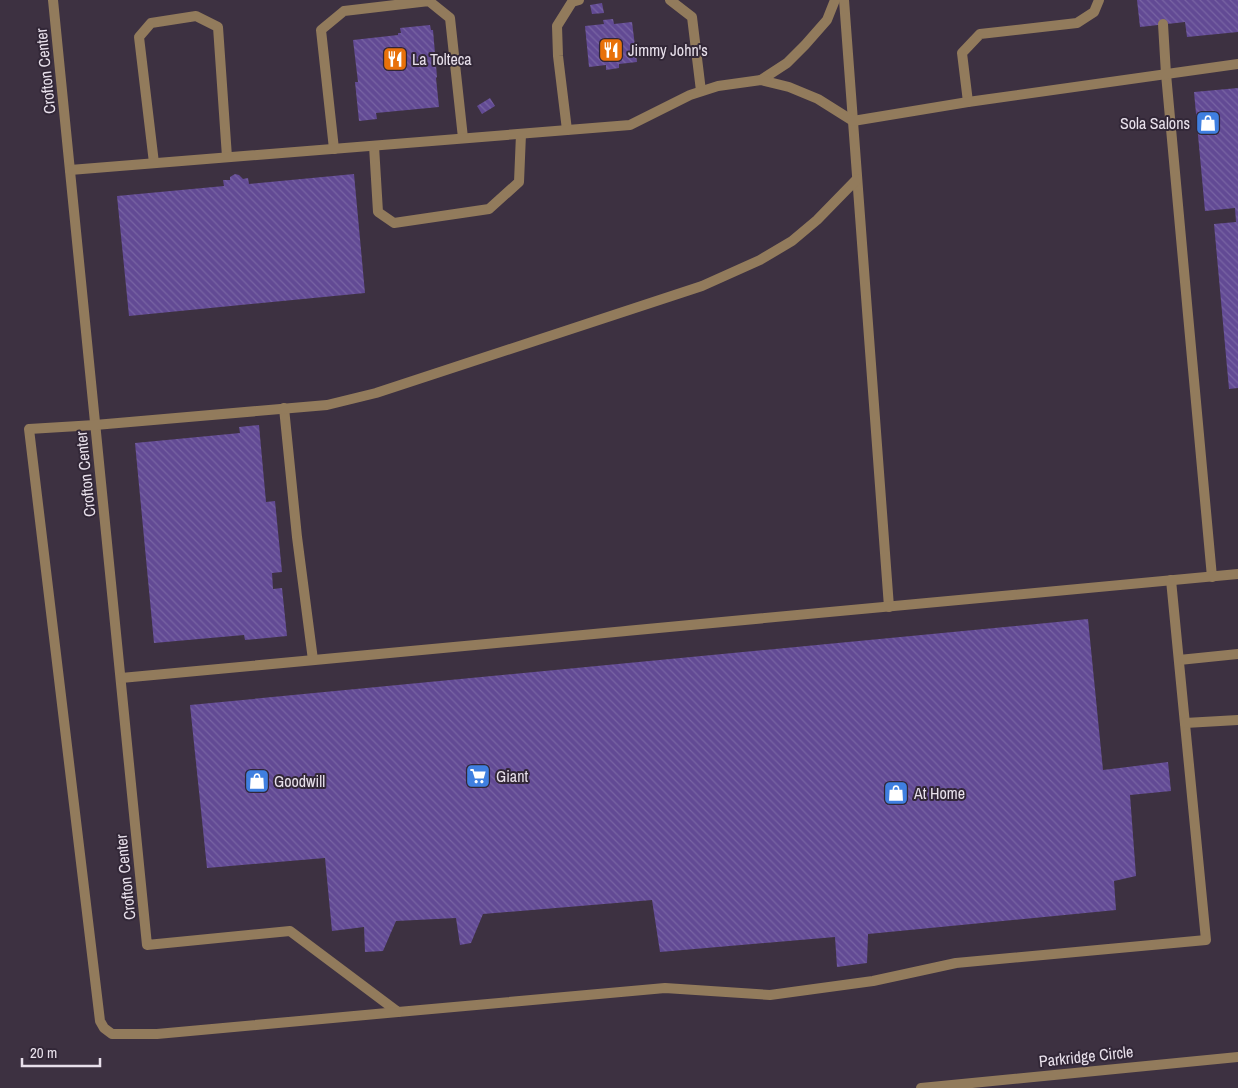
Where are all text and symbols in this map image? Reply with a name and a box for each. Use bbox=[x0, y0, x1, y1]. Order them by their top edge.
street label: Crofton Center bbox=[29, 26, 60, 115]
restaurant icon: Jimmy John's bbox=[598, 37, 624, 63]
place label: Jimmy John's bbox=[628, 39, 708, 61]
restaurant icon: La Tolteca bbox=[382, 46, 408, 72]
place label: La Tolteca bbox=[412, 48, 472, 70]
shop icon: Sola Salons bbox=[1195, 110, 1221, 136]
place label: Sola Salons bbox=[1120, 112, 1190, 134]
street label: Crofton Center bbox=[69, 429, 100, 518]
supermarket icon: Giant bbox=[465, 763, 491, 789]
place label: Giant bbox=[496, 765, 528, 787]
shop icon: Goodwill bbox=[244, 768, 270, 794]
place label: Goodwill bbox=[274, 770, 325, 792]
shop icon: At Home bbox=[883, 780, 909, 806]
place label: At Home bbox=[913, 782, 965, 804]
street label: Crofton Center bbox=[109, 832, 140, 921]
scale bar bbox=[22, 1036, 100, 1068]
street label: Parkridge Circle bbox=[1038, 1040, 1134, 1072]
text: 20 m bbox=[30, 1042, 57, 1063]

